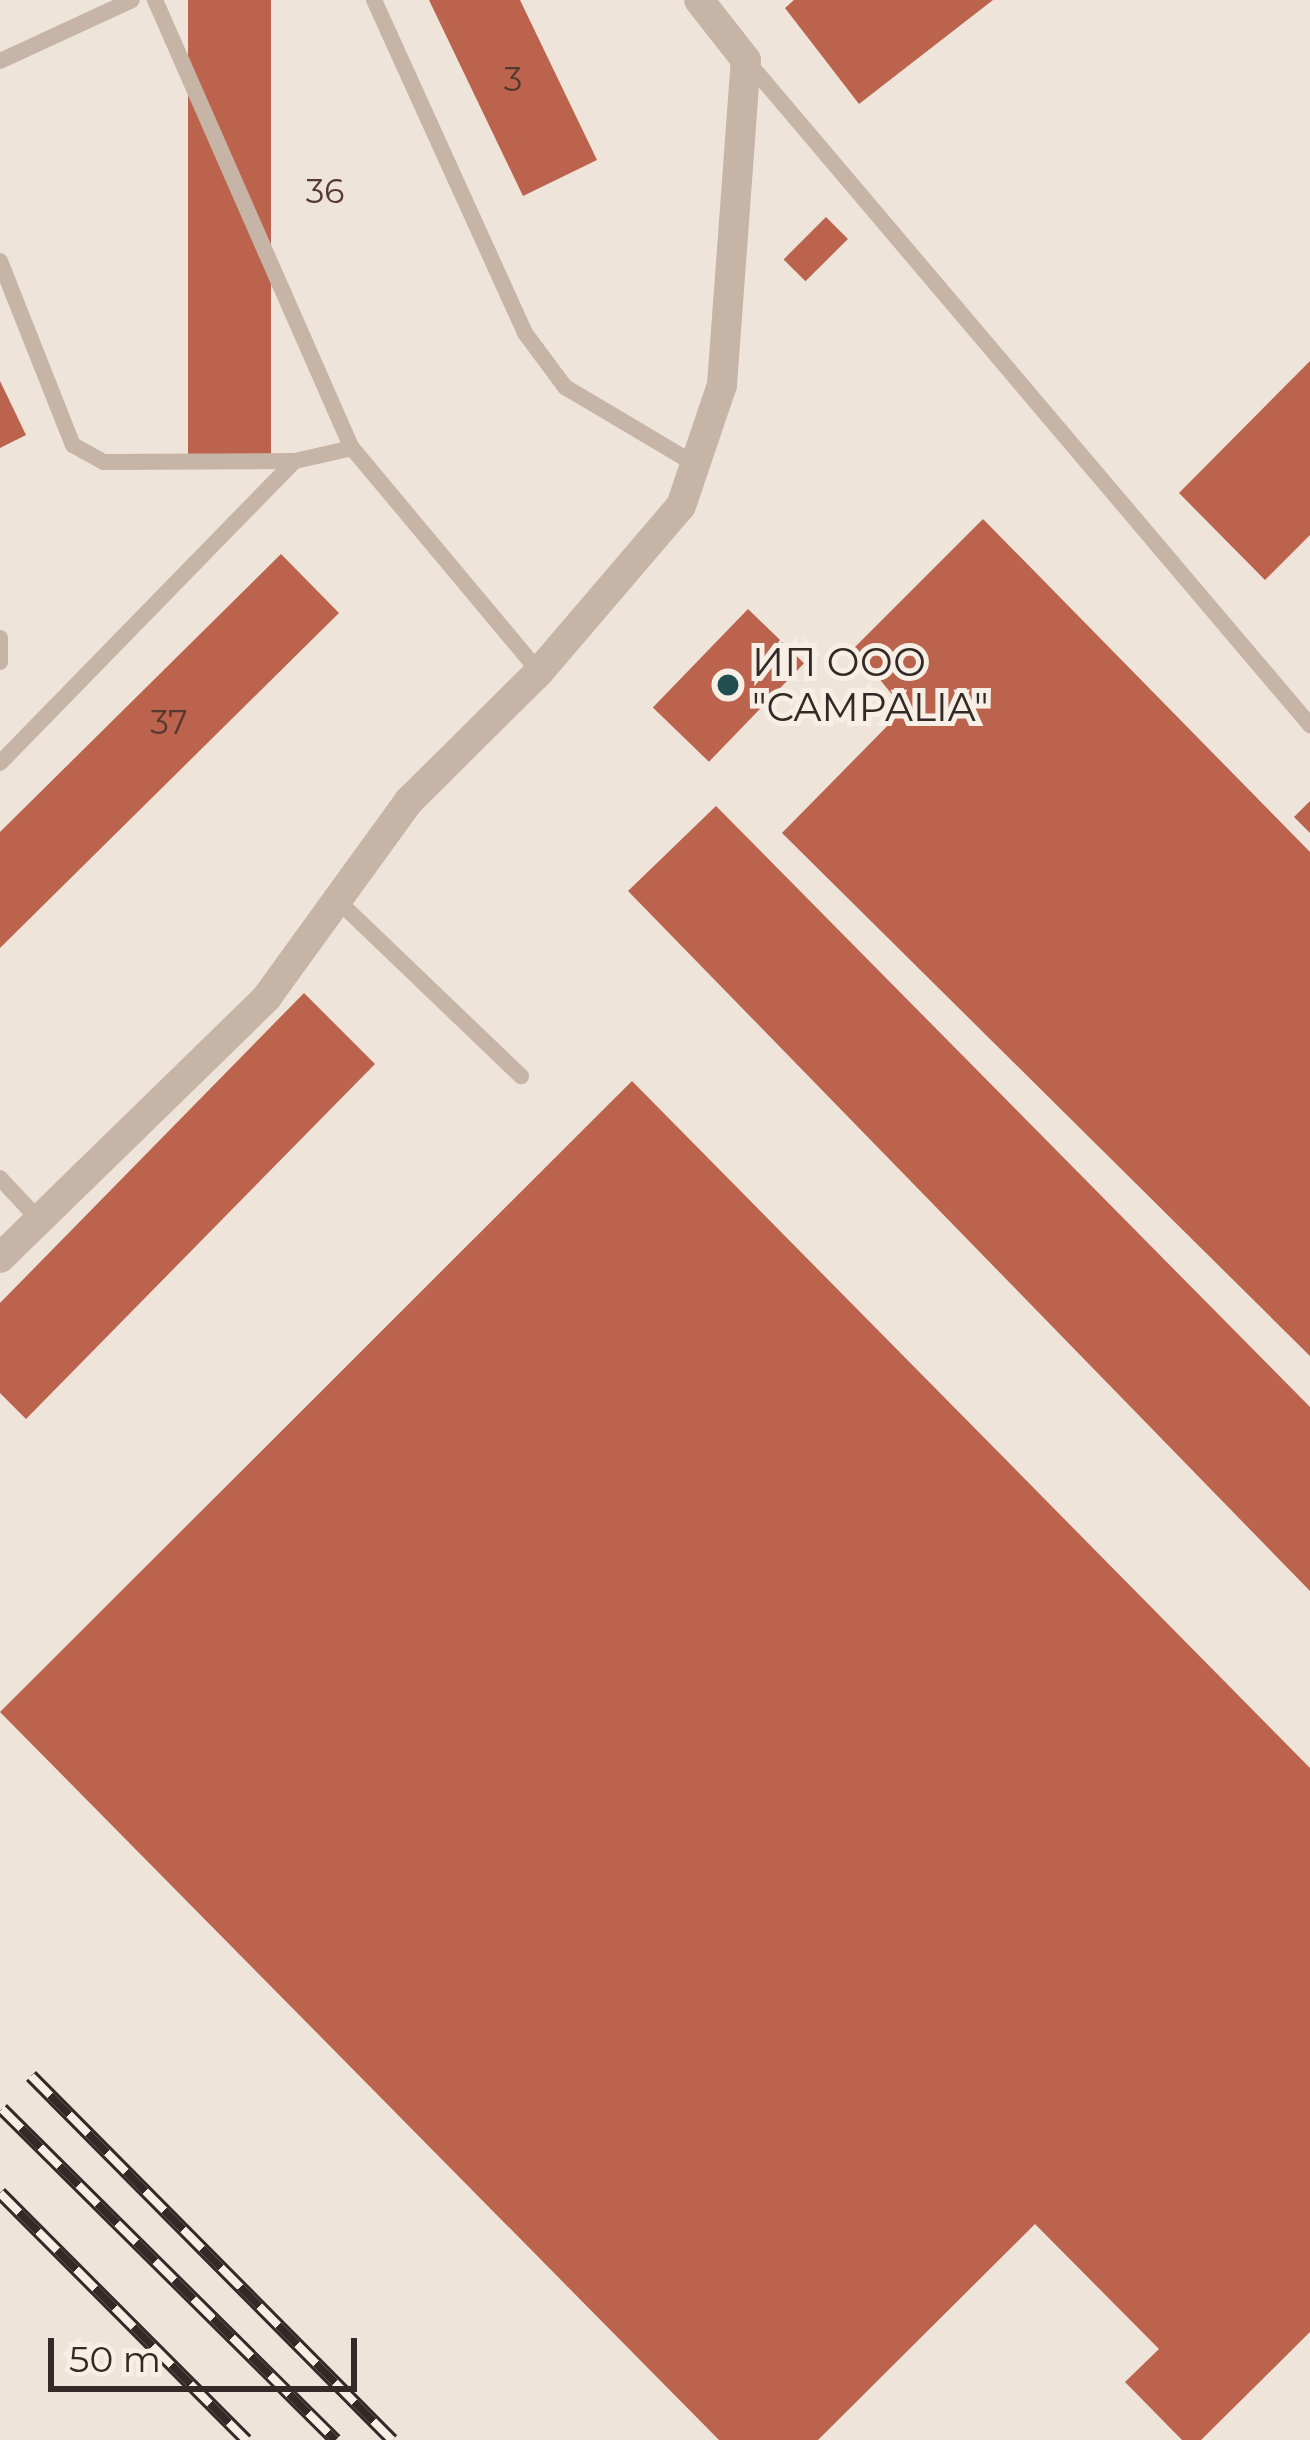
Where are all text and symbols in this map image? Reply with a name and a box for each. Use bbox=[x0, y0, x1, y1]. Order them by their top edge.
house number: 3 bbox=[504, 60, 522, 100]
house number: 36 bbox=[306, 172, 344, 212]
place label: ИП ООО "CAMPALIA" bbox=[752, 640, 988, 731]
marker: ИП ООО "CAMPALIA" bbox=[715, 672, 741, 698]
house number: 37 bbox=[150, 703, 188, 743]
scale bar bbox=[54, 2314, 363, 2388]
text: 50 m bbox=[69, 2337, 161, 2381]

